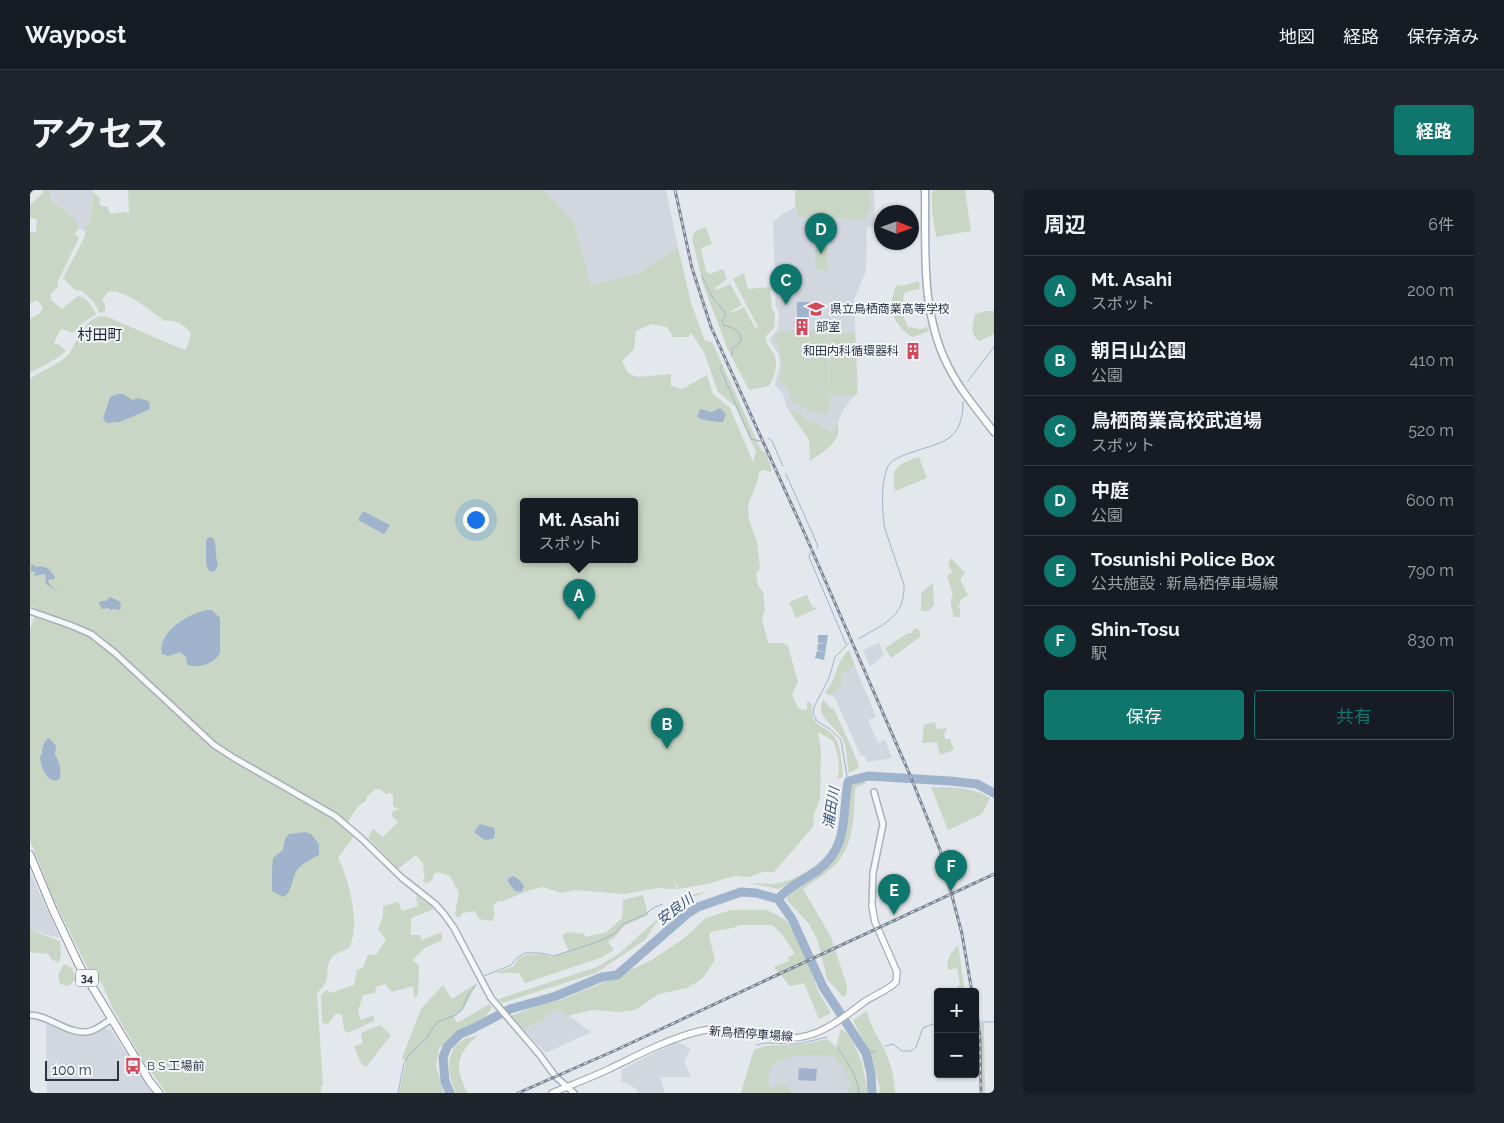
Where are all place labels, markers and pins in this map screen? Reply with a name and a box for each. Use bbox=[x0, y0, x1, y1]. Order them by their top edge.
pin: D bbox=[805, 213, 837, 254]
pin: C bbox=[770, 264, 802, 305]
school or university icon: 県立鳥栖商業高等学校 bbox=[806, 299, 826, 319]
place label: 県立鳥栖商業高等学校 bbox=[830, 302, 950, 316]
building icon: 部室 bbox=[792, 317, 812, 337]
place label: 部室 bbox=[816, 320, 840, 334]
building icon: 和田内科循環器科 bbox=[903, 341, 923, 361]
place label: 和田内科循環器科 bbox=[803, 344, 899, 358]
pin: A bbox=[563, 579, 595, 620]
pin: B bbox=[651, 708, 683, 749]
pin: F bbox=[935, 850, 967, 891]
pin: E bbox=[878, 874, 910, 915]
bus stop icon: B S 工場前 bbox=[123, 1056, 143, 1076]
place label: B S 工場前 bbox=[147, 1059, 204, 1073]

